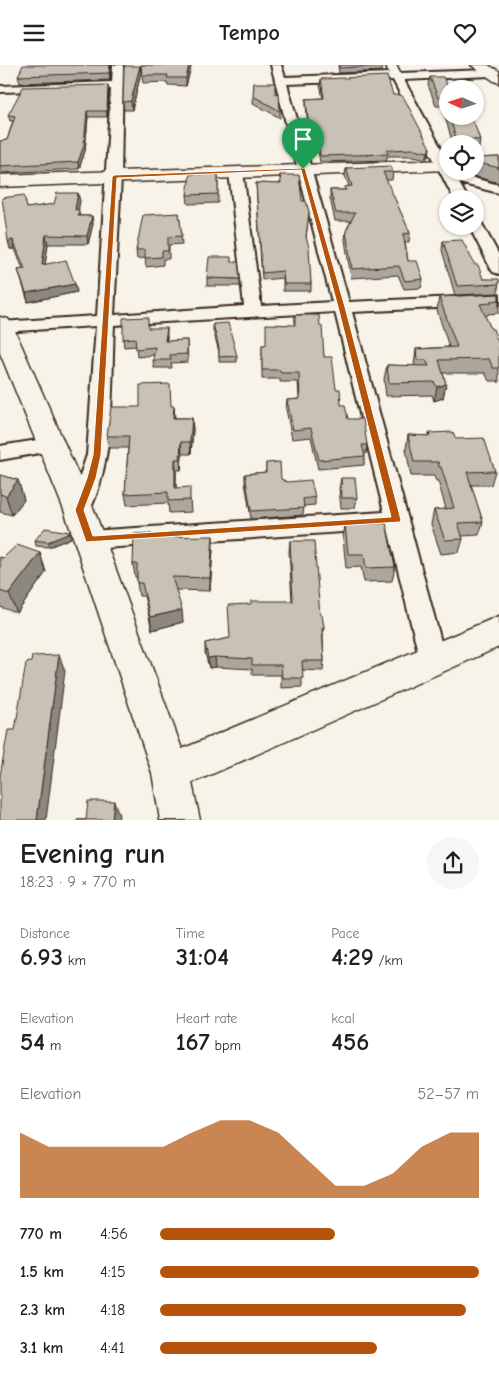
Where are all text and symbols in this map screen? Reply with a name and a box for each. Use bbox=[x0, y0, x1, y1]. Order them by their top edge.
icon: menu bbox=[20, 19, 48, 47]
icon: heart bbox=[451, 19, 479, 47]
text: Tempo bbox=[219, 20, 280, 46]
north arrow bbox=[439, 80, 484, 125]
map controls bbox=[439, 80, 484, 235]
pin bbox=[282, 118, 324, 169]
icon: arrive bbox=[289, 125, 317, 153]
button: locate bbox=[439, 135, 484, 180]
button: layers bbox=[439, 190, 484, 235]
button: share bbox=[427, 837, 479, 889]
text: Evening run bbox=[20, 838, 165, 870]
text: 18:23 · 9 × 770 m bbox=[20, 873, 136, 891]
text: Distance bbox=[20, 925, 70, 942]
text: Time bbox=[176, 925, 205, 942]
text: Pace bbox=[331, 925, 360, 942]
text: 6.93 bbox=[20, 942, 63, 971]
text: 31:04 bbox=[176, 942, 229, 971]
text: 4:29 bbox=[331, 942, 374, 971]
text: km bbox=[63, 952, 86, 969]
text: /km bbox=[374, 952, 403, 969]
text: Elevation bbox=[20, 1010, 74, 1027]
text: Heart rate bbox=[176, 1010, 237, 1027]
text: kcal bbox=[331, 1010, 355, 1027]
text: 54 bbox=[20, 1027, 45, 1056]
text: 167 bbox=[176, 1027, 210, 1056]
text: 456 bbox=[331, 1027, 369, 1056]
text: m bbox=[45, 1037, 61, 1054]
text: bpm bbox=[210, 1037, 241, 1054]
text: Elevation bbox=[20, 1085, 81, 1103]
text: 52–57 m bbox=[418, 1085, 479, 1103]
text: 770 m bbox=[20, 1225, 62, 1243]
text: 4:56 bbox=[100, 1225, 128, 1243]
text: 1.5 km bbox=[20, 1263, 64, 1281]
text: 4:15 bbox=[100, 1263, 126, 1281]
text: 2.3 km bbox=[20, 1301, 65, 1319]
text: 4:18 bbox=[100, 1301, 125, 1319]
text: 3.1 km bbox=[20, 1339, 63, 1357]
text: 4:41 bbox=[100, 1339, 125, 1357]

